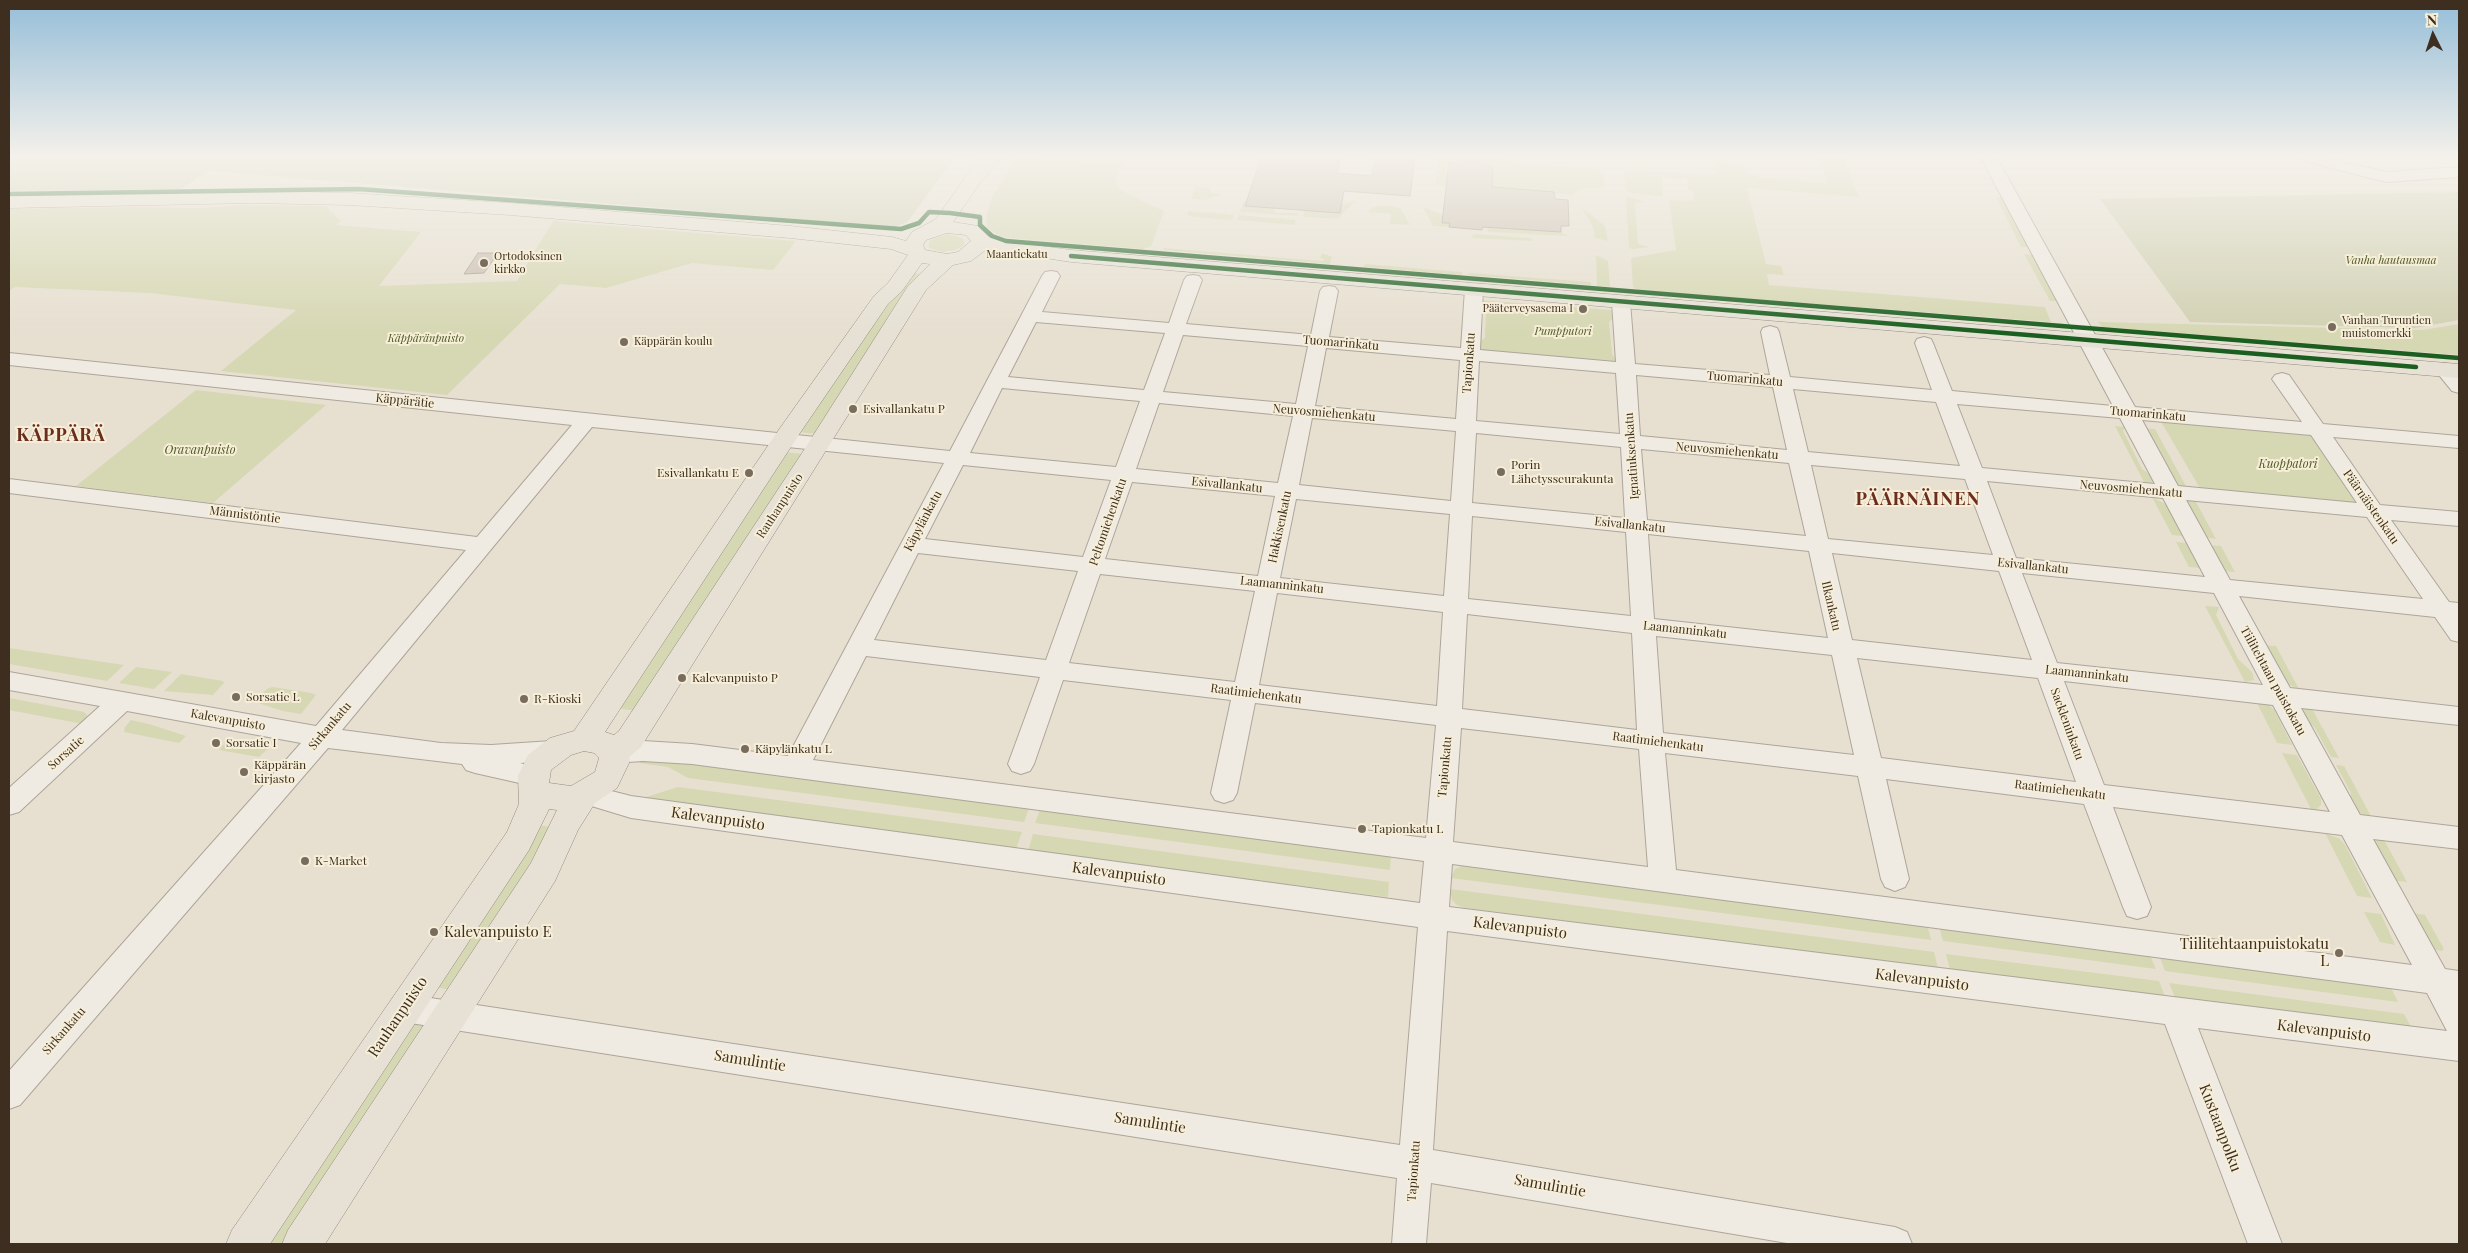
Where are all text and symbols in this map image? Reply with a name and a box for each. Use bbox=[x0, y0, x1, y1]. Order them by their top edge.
north arrow bbox=[2408, 10, 2458, 60]
text: N bbox=[2426, 10, 2438, 29]
street label: Maantiekatu bbox=[986, 248, 1048, 262]
place label: Ortodoksinen kirkko bbox=[494, 250, 562, 276]
park label: Vanha hautausmaa bbox=[2345, 254, 2437, 268]
marker: Ortodoksinen kirkko bbox=[478, 257, 490, 269]
place label: Pääterveysasema I bbox=[1483, 302, 1573, 316]
marker: Pääterveysasema I bbox=[1577, 303, 1589, 315]
place label: Vanhan Turuntien muistomerkki bbox=[2342, 314, 2431, 340]
marker: Vanhan Turuntien muistomerkki bbox=[2326, 321, 2338, 333]
park label: Pumpputori bbox=[1534, 325, 1592, 339]
park label: Käppäränpuisto bbox=[388, 332, 464, 346]
street label: Tuomarinkatu bbox=[1302, 332, 1380, 354]
street label: Tapionkatu bbox=[1460, 332, 1478, 394]
place label: Käppärän koulu bbox=[634, 335, 712, 349]
marker: Käppärän koulu bbox=[618, 336, 630, 348]
street label: Tuomarinkatu bbox=[1706, 368, 1784, 390]
street label: Käppärätie bbox=[375, 391, 435, 411]
street label: Neuvosmiehenkatu bbox=[1272, 401, 1376, 425]
place label: Esivallankatu P bbox=[863, 402, 945, 416]
marker: Esivallankatu P bbox=[847, 403, 859, 415]
street label: Tuomarinkatu bbox=[2109, 403, 2187, 425]
street label: Ignatiuksenkatu bbox=[1622, 412, 1642, 500]
district label: KÄPPÄRÄ bbox=[15, 424, 107, 446]
street label: Neuvosmiehenkatu bbox=[1675, 439, 1779, 463]
park label: Oravanpuisto bbox=[164, 443, 236, 457]
park label: Kuoppatori bbox=[2259, 457, 2317, 471]
place label: Porin Lähetysseurakunta bbox=[1511, 458, 1613, 486]
place label: Esivallankatu E bbox=[657, 466, 739, 480]
marker: Porin Lähetysseurakunta bbox=[1495, 466, 1507, 478]
marker: Esivallankatu E bbox=[743, 467, 755, 479]
street label: Päärnäistenkatu bbox=[2340, 467, 2402, 547]
street label: Rauhanpuisto bbox=[754, 471, 806, 541]
street label: Esivallankatu bbox=[1191, 474, 1263, 496]
street label: Peltomiehenkatu bbox=[1086, 476, 1130, 568]
street label: Neuvosmiehenkatu bbox=[2079, 477, 2183, 501]
street label: Käpylänkatu bbox=[901, 488, 945, 554]
district label: PÄÄRNÄINEN bbox=[1854, 488, 1982, 510]
street label: Hakkisenkatu bbox=[1265, 489, 1295, 565]
street label: Männistöntie bbox=[209, 504, 281, 526]
street label: Esivallankatu bbox=[1594, 514, 1666, 536]
street label: Esivallankatu bbox=[1997, 555, 2069, 577]
street label: Laamanninkatu bbox=[1239, 573, 1325, 597]
street label: Ilkankatu bbox=[1818, 580, 1844, 632]
street label: Laamanninkatu bbox=[1642, 618, 1728, 642]
street label: Tiilitehtaan puistokatu bbox=[2237, 624, 2309, 738]
street label: Laamanninkatu bbox=[2044, 662, 2130, 686]
place label: Kalevanpuisto P bbox=[692, 671, 778, 685]
marker: Kalevanpuisto P bbox=[676, 672, 688, 684]
street label: Raatimiehenkatu bbox=[1210, 681, 1302, 707]
street label: Sackleninkatu bbox=[2047, 686, 2087, 762]
place label: Sorsatie L bbox=[246, 690, 300, 704]
marker: Sorsatie L bbox=[230, 691, 242, 703]
place label: R-Kioski bbox=[534, 692, 581, 706]
marker: R-Kioski bbox=[518, 693, 530, 705]
street label: Sirkankatu bbox=[306, 699, 354, 753]
street label: Kalevanpuisto bbox=[189, 706, 267, 734]
street label: Raatimiehenkatu bbox=[1612, 729, 1704, 755]
street label: Sorsatie bbox=[45, 733, 87, 773]
place label: Sorsatie I bbox=[226, 736, 277, 750]
street label: Tapionkatu bbox=[1435, 736, 1455, 798]
marker: Sorsatie I bbox=[210, 737, 222, 749]
place label: Käpylänkatu L bbox=[755, 742, 832, 756]
marker: Käpylänkatu L bbox=[739, 743, 751, 755]
place label: Käppärän kirjasto bbox=[254, 758, 306, 786]
marker: Käppärän kirjasto bbox=[238, 766, 250, 778]
street label: Raatimiehenkatu bbox=[2014, 777, 2106, 803]
street label: Kalevanpuisto bbox=[670, 803, 766, 835]
place label: Tapionkatu L bbox=[1372, 822, 1443, 836]
marker: Tapionkatu L bbox=[1356, 823, 1368, 835]
place label: K-Market bbox=[315, 854, 367, 868]
marker: K-Market bbox=[299, 855, 311, 867]
street label: Kalevanpuisto bbox=[1071, 858, 1167, 890]
street label: Kalevanpuisto bbox=[1472, 913, 1568, 943]
place label: Kalevanpuisto E bbox=[444, 923, 552, 941]
marker: Kalevanpuisto E bbox=[428, 926, 440, 938]
place label: Tiilitehtaanpuistokatu L bbox=[2180, 935, 2329, 970]
marker: Tiilitehtaanpuistokatu L bbox=[2333, 947, 2345, 959]
street label: Kalevanpuisto bbox=[1874, 965, 1970, 995]
street label: Rauhanpuisto bbox=[364, 973, 432, 1061]
street label: Sirkankatu bbox=[39, 1004, 89, 1058]
street label: Kalevanpuisto bbox=[2276, 1016, 2372, 1046]
street label: Samulintie bbox=[713, 1046, 787, 1076]
street label: Kustaanpolku bbox=[2195, 1082, 2245, 1174]
street label: Samulintie bbox=[1113, 1108, 1187, 1138]
street label: Tapionkatu bbox=[1405, 1140, 1423, 1202]
street label: Samulintie bbox=[1513, 1171, 1587, 1201]

